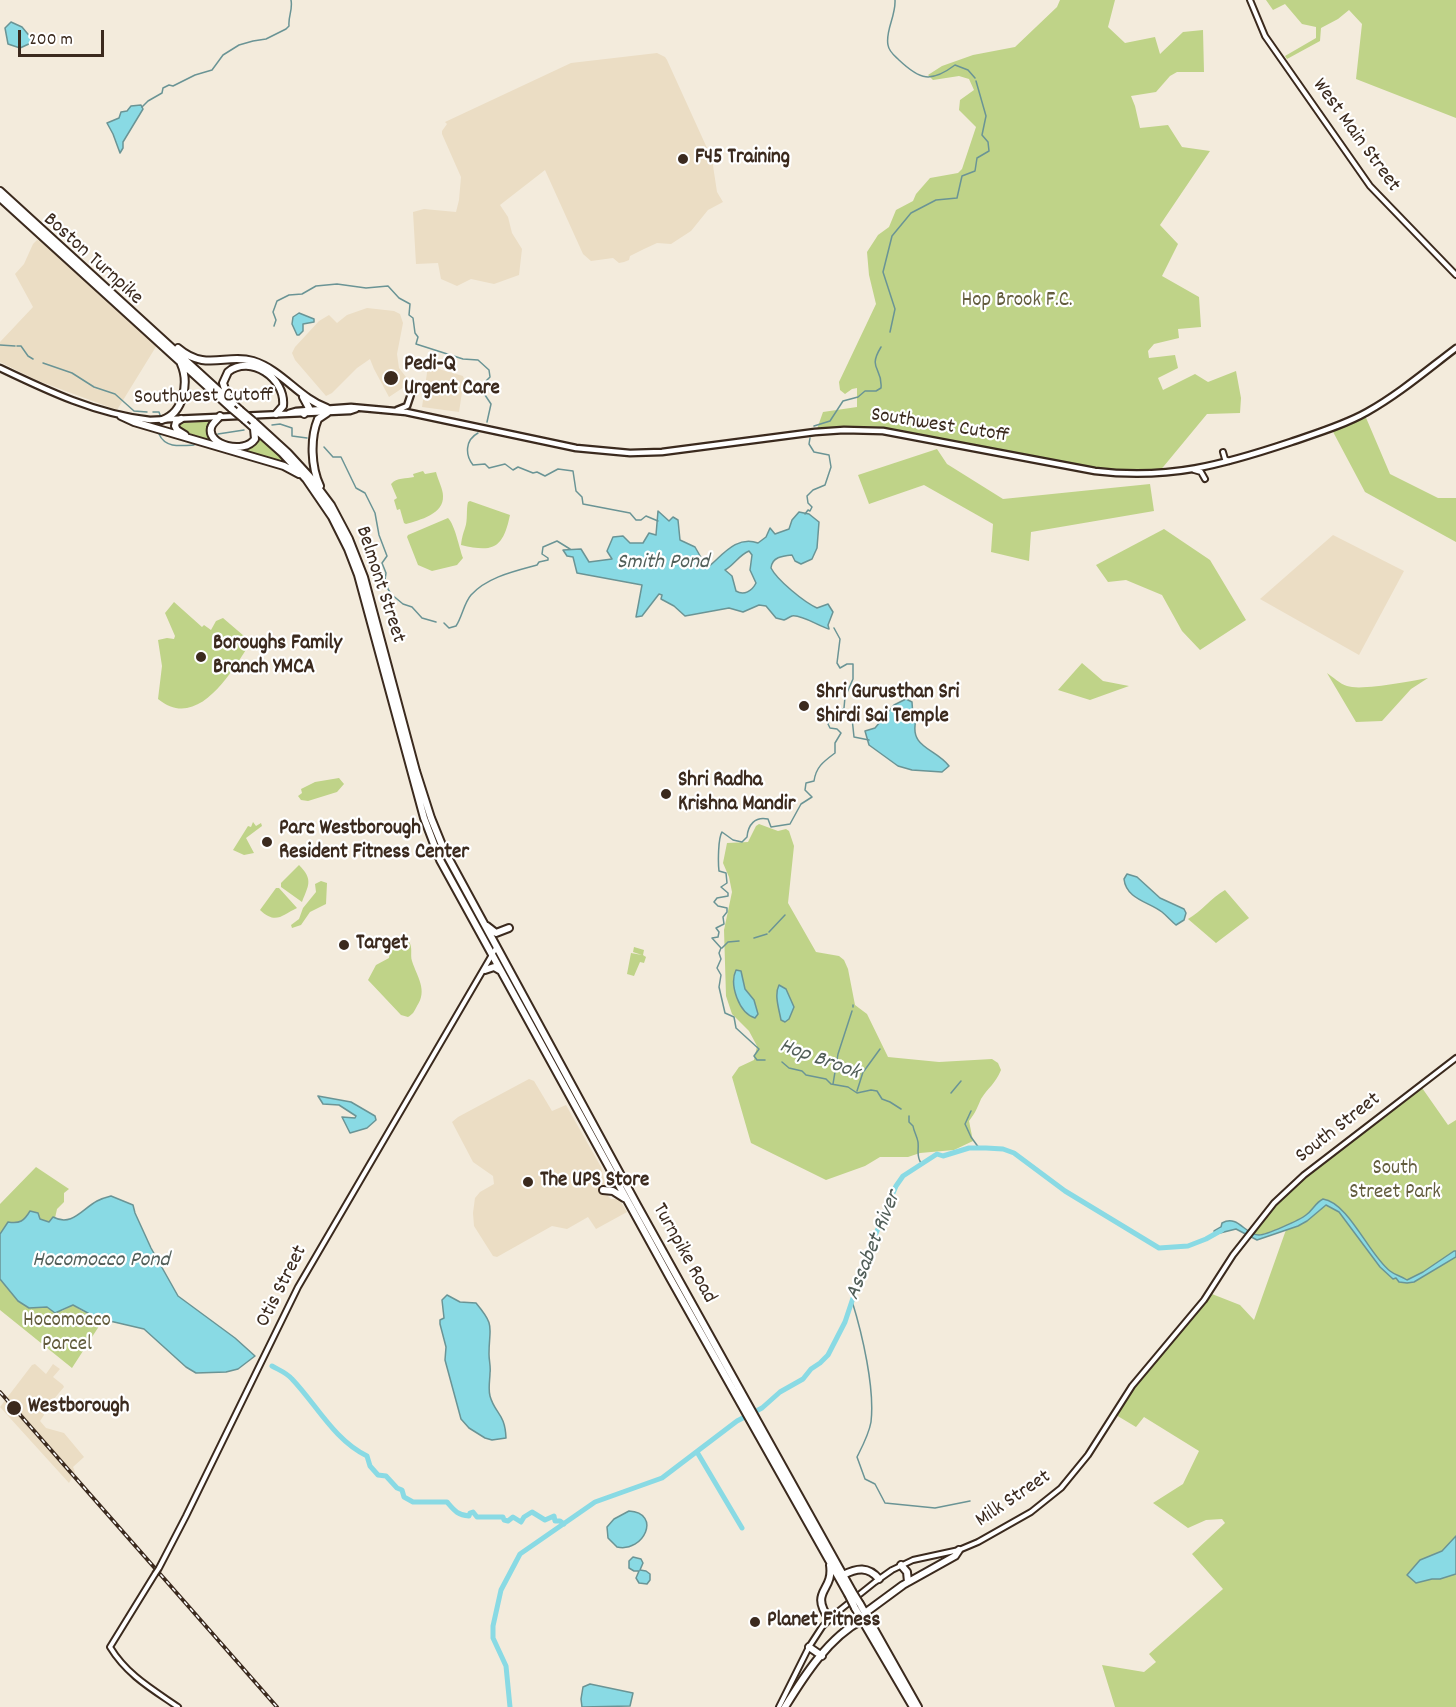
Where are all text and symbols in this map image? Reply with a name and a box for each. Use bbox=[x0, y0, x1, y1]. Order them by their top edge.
scale bar bbox=[21, 18, 106, 56]
text: 200 m bbox=[29, 28, 73, 53]
street label: West Main Street bbox=[1305, 74, 1405, 198]
place label: F45 Training bbox=[695, 146, 790, 172]
marker: F45 Training bbox=[676, 152, 690, 166]
street label: Boston Turnpike bbox=[37, 208, 147, 312]
park label: Hop Brook F.C. bbox=[961, 289, 1073, 315]
place label: Pedi-Q Urgent Care bbox=[404, 353, 500, 403]
marker: Pedi-Q Urgent Care bbox=[382, 369, 400, 387]
street label: Southwest Cutoff bbox=[134, 384, 274, 412]
street label: Southwest Cutoff bbox=[869, 404, 1011, 450]
street label: Belmont Street bbox=[348, 523, 410, 647]
water label: Smith Pond bbox=[617, 551, 709, 577]
place label: Boroughs Family Branch YMCA bbox=[213, 632, 342, 682]
marker: Boroughs Family Branch YMCA bbox=[194, 650, 208, 664]
place label: Shri Gurusthan Sri Shirdi Sai Temple bbox=[816, 681, 959, 731]
marker: Shri Gurusthan Sri Shirdi Sai Temple bbox=[797, 699, 811, 713]
place label: Shri Radha Krishna Mandir bbox=[678, 769, 795, 819]
marker: Shri Radha Krishna Mandir bbox=[659, 787, 673, 801]
place label: Parc Westborough Resident Fitness Center bbox=[279, 817, 469, 867]
marker: Parc Westborough Resident Fitness Center bbox=[260, 835, 274, 849]
place label: Target bbox=[356, 932, 408, 958]
marker: Target bbox=[337, 938, 351, 952]
water label: Hop Brook bbox=[775, 1034, 863, 1088]
street label: South Street bbox=[1292, 1088, 1386, 1170]
park label: South Street Park bbox=[1349, 1157, 1441, 1207]
place label: The UPS Store bbox=[540, 1169, 649, 1195]
marker: The UPS Store bbox=[521, 1175, 535, 1189]
water label: Assabet River bbox=[841, 1188, 909, 1304]
street label: Turnpike Road bbox=[645, 1200, 721, 1308]
street label: Otis Street bbox=[252, 1242, 314, 1332]
water label: Hocomocco Pond bbox=[32, 1249, 170, 1275]
park label: Hocomocco Parcel bbox=[23, 1309, 111, 1359]
place label: Westborough bbox=[28, 1395, 129, 1421]
marker: Westborough bbox=[5, 1399, 23, 1417]
street label: Milk Street bbox=[971, 1466, 1057, 1534]
place label: Planet Fitness bbox=[767, 1609, 880, 1635]
marker: Planet Fitness bbox=[748, 1615, 762, 1629]

